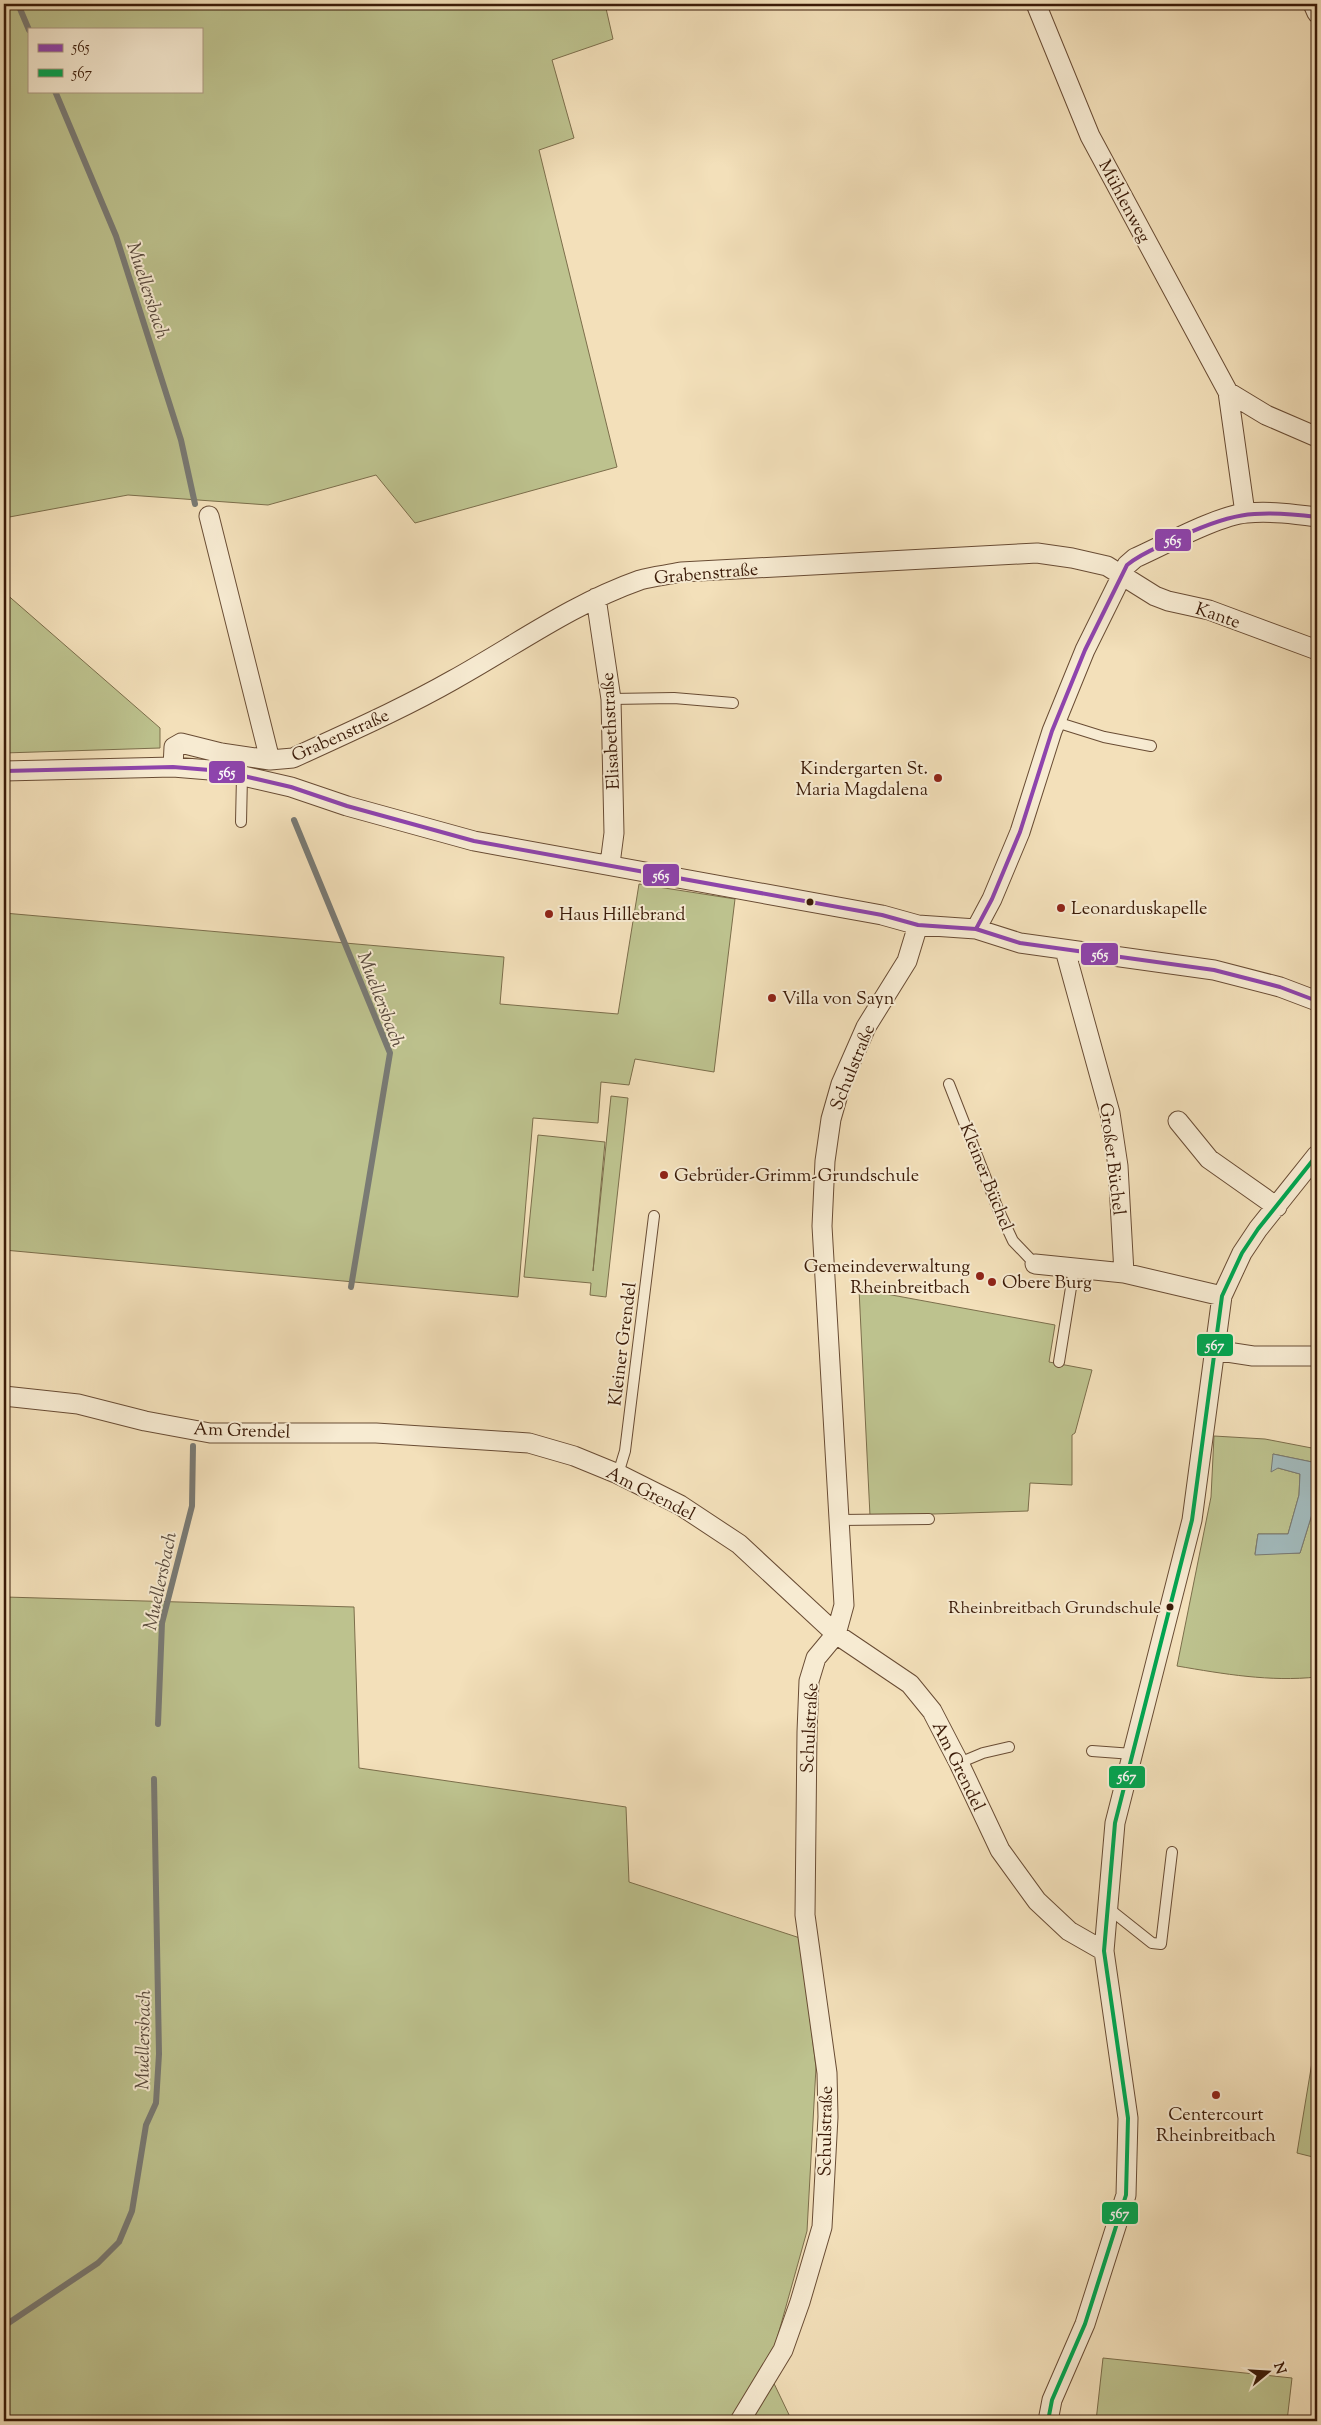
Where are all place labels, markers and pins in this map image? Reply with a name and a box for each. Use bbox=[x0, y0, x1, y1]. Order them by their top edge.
place label: Kindergarten St. Maria Magdalena bbox=[796, 757, 928, 804]
marker: Kindergarten St. Maria Magdalena bbox=[932, 772, 944, 784]
unlabelled marker bbox=[805, 897, 815, 907]
place label: Leonarduskapelle bbox=[1071, 897, 1207, 923]
marker: Leonarduskapelle bbox=[1055, 902, 1067, 914]
place label: Haus Hillebrand bbox=[559, 903, 686, 929]
marker: Haus Hillebrand bbox=[543, 908, 555, 920]
place label: Villa von Sayn bbox=[782, 987, 895, 1013]
marker: Villa von Sayn bbox=[766, 992, 778, 1004]
place label: Gebrüder-Grimm-Grundschule bbox=[674, 1164, 919, 1190]
marker: Gebrüder-Grimm-Grundschule bbox=[658, 1169, 670, 1181]
place label: Gemeindeverwaltung Rheinbreitbach bbox=[804, 1255, 970, 1302]
marker: Gemeindeverwaltung Rheinbreitbach bbox=[974, 1270, 986, 1282]
place label: Obere Burg bbox=[1002, 1271, 1092, 1297]
marker: Obere Burg bbox=[986, 1276, 998, 1288]
place label: Rheinbreitbach Grundschule bbox=[948, 1597, 1161, 1621]
marker: Rheinbreitbach Grundschule bbox=[1165, 1602, 1175, 1612]
marker: Centercourt Rheinbreitbach bbox=[1210, 2089, 1222, 2101]
place label: Centercourt Rheinbreitbach bbox=[1156, 2103, 1276, 2150]

